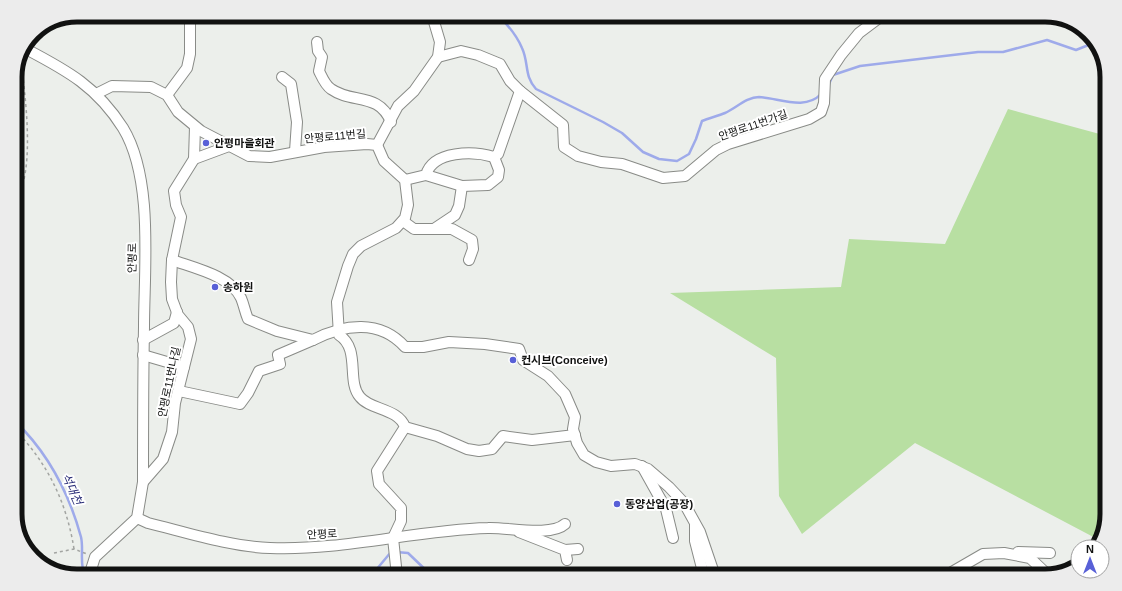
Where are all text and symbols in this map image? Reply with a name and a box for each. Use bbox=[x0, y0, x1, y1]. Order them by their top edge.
street label: 안평로11번가길 bbox=[717, 108, 789, 142]
street label: 안평로11번길 bbox=[304, 127, 366, 145]
place label: 안평마을회관 bbox=[214, 137, 275, 149]
marker: 안평마을회관 bbox=[201, 138, 211, 148]
street label: 안평로 bbox=[126, 243, 138, 273]
place label: 송하원 bbox=[223, 281, 253, 293]
marker: 송하원 bbox=[210, 282, 220, 292]
street label: 안평로11번나길 bbox=[156, 345, 182, 419]
place label: 컨시브(Conceive) bbox=[521, 354, 608, 366]
marker: 컨시브(Conceive) bbox=[508, 355, 518, 365]
water label: 석대천 bbox=[59, 471, 86, 509]
place label: 동양산업(공장) bbox=[625, 498, 693, 510]
marker: 동양산업(공장) bbox=[612, 499, 622, 509]
street label: 안평로 bbox=[307, 527, 337, 541]
north arrow bbox=[1070, 539, 1110, 579]
text: N bbox=[1086, 543, 1094, 555]

